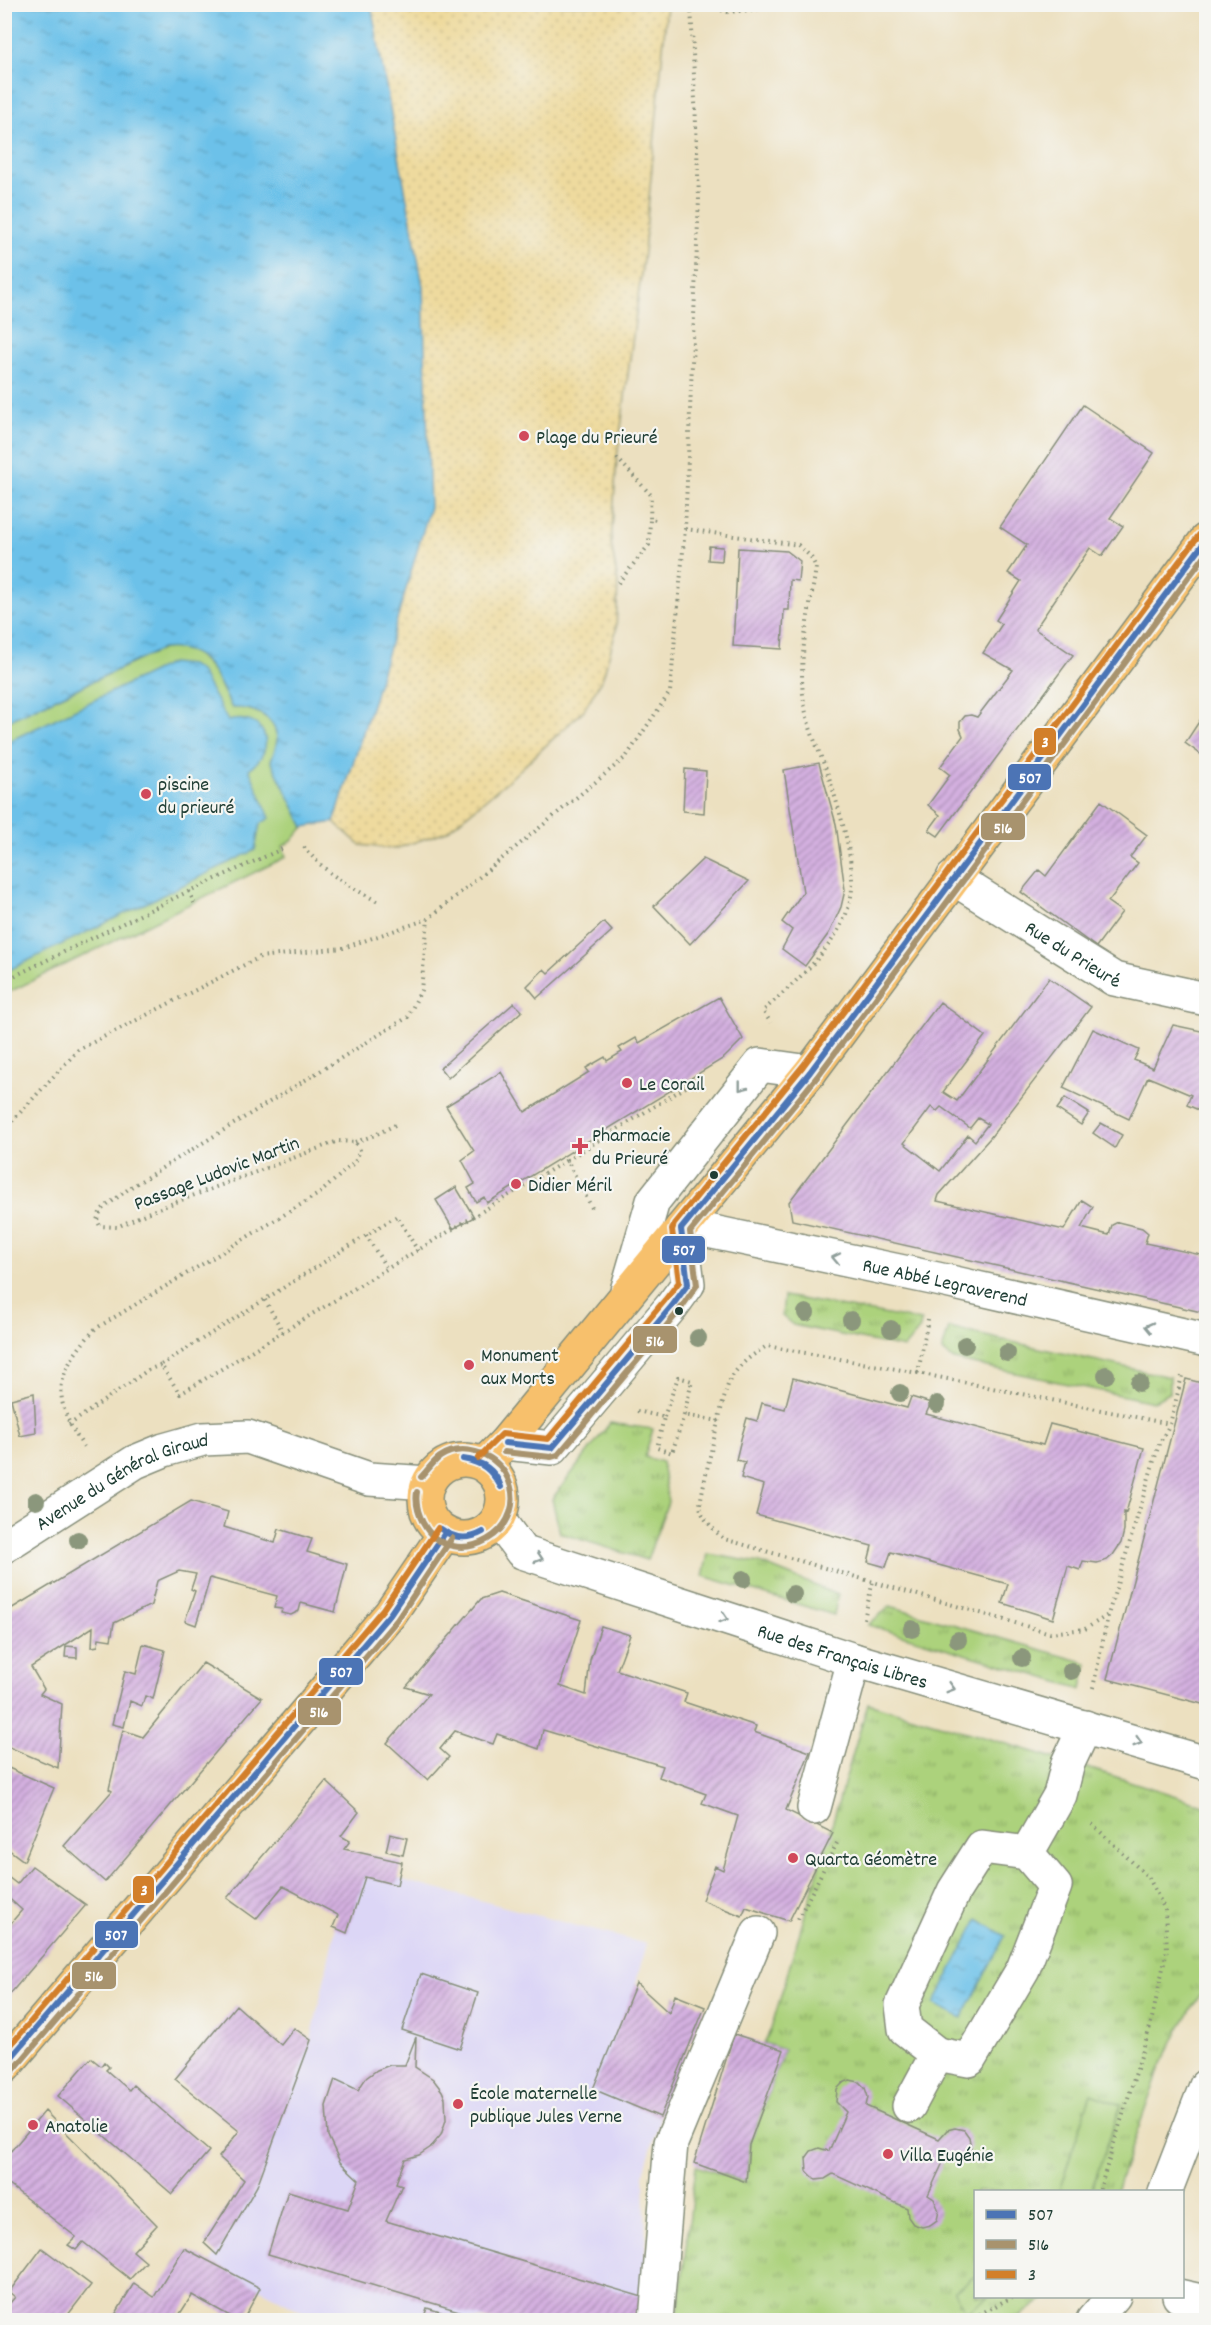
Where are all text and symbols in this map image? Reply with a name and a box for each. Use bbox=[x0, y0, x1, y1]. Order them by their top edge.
place label: Plage du Prieuré bbox=[536, 425, 658, 453]
marker: Plage du Prieuré bbox=[517, 429, 531, 443]
line badge: 3 bbox=[1033, 727, 1057, 756]
text: 3 bbox=[1041, 732, 1049, 755]
line badge: 507 bbox=[1007, 763, 1052, 791]
text: 507 bbox=[1019, 768, 1041, 791]
place label: piscine du prieuré bbox=[158, 772, 234, 823]
marker: piscine du prieuré bbox=[139, 787, 153, 801]
line badge: 516 bbox=[980, 812, 1026, 841]
text: 516 bbox=[994, 818, 1013, 841]
street label: Rue du Prieuré bbox=[1018, 915, 1122, 997]
place label: Le Corail bbox=[639, 1072, 705, 1100]
marker: Le Corail bbox=[620, 1076, 634, 1090]
one-way arrow bbox=[738, 1081, 749, 1092]
place label: Pharmacie du Prieuré bbox=[592, 1123, 671, 1174]
street label: Passage Ludovic Martin bbox=[130, 1130, 304, 1219]
marker: Pharmacie du Prieuré bbox=[573, 1139, 587, 1153]
unlabelled marker bbox=[708, 1169, 720, 1181]
place label: Didier Méril bbox=[528, 1173, 612, 1201]
marker: Didier Méril bbox=[509, 1177, 523, 1191]
line badge: 507 bbox=[661, 1235, 706, 1264]
text: 507 bbox=[673, 1240, 695, 1263]
one-way arrow bbox=[831, 1252, 841, 1265]
street label: Rue Abbé Legraverend bbox=[860, 1253, 1030, 1316]
unlabelled marker bbox=[673, 1305, 685, 1317]
one-way arrow bbox=[1145, 1322, 1155, 1335]
line badge: 516 bbox=[632, 1325, 678, 1354]
text: 516 bbox=[646, 1331, 665, 1354]
place label: Monument aux Morts bbox=[481, 1343, 559, 1394]
marker: Monument aux Morts bbox=[462, 1358, 476, 1372]
street label: Avenue du Général Giraud bbox=[31, 1428, 209, 1539]
one-way arrow bbox=[533, 1550, 544, 1563]
one-way arrow bbox=[718, 1611, 729, 1623]
street label: Rue des Français Libres bbox=[753, 1618, 931, 1698]
line badge: 507 bbox=[318, 1657, 364, 1686]
text: 507 bbox=[330, 1662, 352, 1685]
one-way arrow bbox=[945, 1681, 956, 1693]
line badge: 516 bbox=[297, 1697, 342, 1726]
text: 516 bbox=[310, 1702, 329, 1725]
one-way arrow bbox=[1132, 1735, 1143, 1748]
place label: Quarta Géomètre bbox=[805, 1847, 937, 1875]
marker: Quarta Géomètre bbox=[786, 1851, 800, 1865]
line badge: 3 bbox=[132, 1875, 155, 1904]
text: 3 bbox=[140, 1880, 148, 1903]
line badge: 507 bbox=[94, 1920, 139, 1949]
text: 507 bbox=[105, 1925, 127, 1948]
line badge: 516 bbox=[71, 1961, 117, 1990]
text: 516 bbox=[85, 1966, 104, 1989]
place label: École maternelle publique Jules Verne bbox=[470, 2081, 622, 2132]
marker: École maternelle publique Jules Verne bbox=[451, 2097, 465, 2111]
place label: Anatolie bbox=[45, 2114, 108, 2142]
marker: Anatolie bbox=[26, 2118, 40, 2132]
place label: Villa Eugénie bbox=[900, 2143, 994, 2171]
marker: Villa Eugénie bbox=[881, 2147, 895, 2161]
legend bbox=[974, 2190, 1184, 2298]
text: 507 bbox=[1028, 2204, 1053, 2229]
text: 516 bbox=[1028, 2234, 1049, 2259]
text: 3 bbox=[1028, 2264, 1036, 2289]

